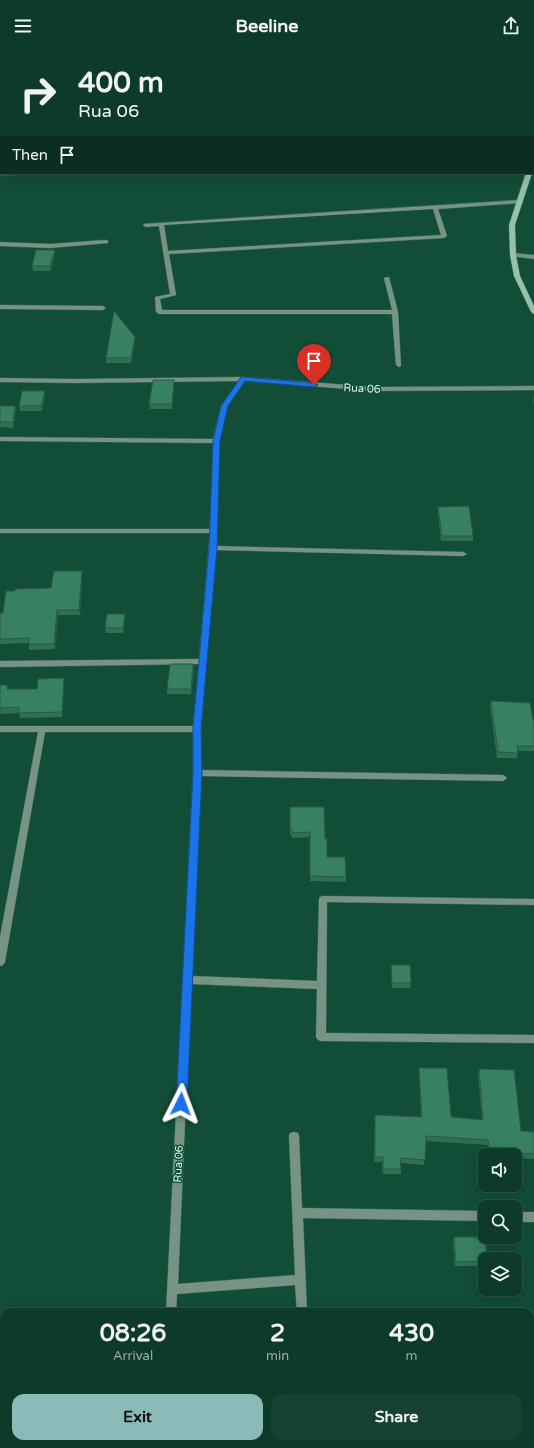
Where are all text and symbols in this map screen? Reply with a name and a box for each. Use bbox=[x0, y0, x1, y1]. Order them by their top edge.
icon: menu bbox=[12, 15, 34, 37]
text: Beeline bbox=[236, 15, 298, 37]
icon: share bbox=[500, 15, 522, 37]
text: 400 m bbox=[78, 66, 164, 100]
icon: right bbox=[12, 68, 64, 120]
text: Rua 06 bbox=[78, 100, 139, 122]
icon: arrive bbox=[56, 144, 78, 166]
text: Then bbox=[12, 146, 48, 164]
pin bbox=[297, 344, 331, 385]
icon: arrive bbox=[303, 350, 325, 372]
street label: Rua 06 bbox=[343, 381, 381, 396]
position arrow bbox=[160, 1083, 202, 1125]
street label: Rua 06 bbox=[171, 1145, 186, 1183]
map controls bbox=[478, 1148, 522, 1296]
button: sound bbox=[478, 1148, 522, 1192]
button: search bbox=[478, 1200, 522, 1244]
button: layers bbox=[478, 1252, 522, 1296]
text: 08:26 bbox=[100, 1319, 166, 1348]
text: 2 bbox=[270, 1319, 285, 1348]
text: 430 bbox=[389, 1319, 434, 1348]
text: Arrival bbox=[113, 1348, 153, 1364]
text: min bbox=[266, 1348, 289, 1364]
text: m bbox=[406, 1348, 418, 1364]
button: Exit bbox=[12, 1394, 263, 1440]
button: Share bbox=[271, 1394, 522, 1440]

